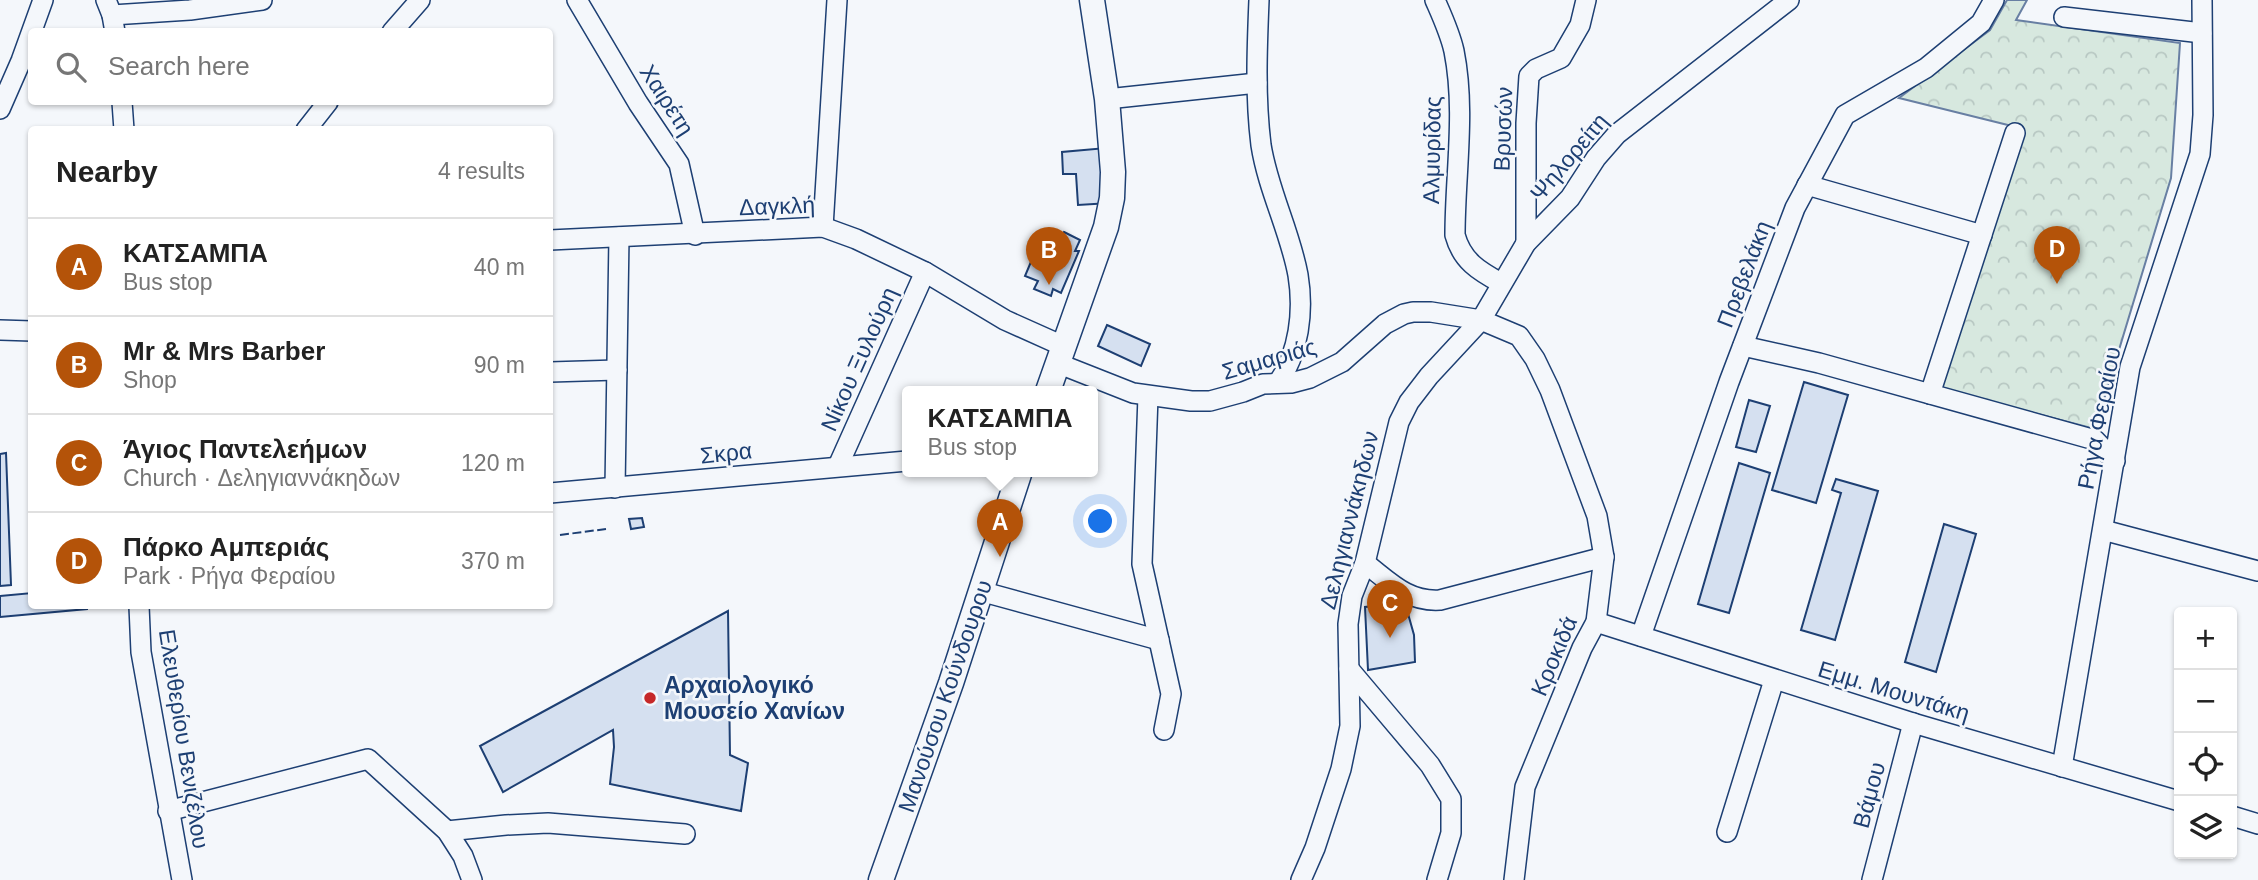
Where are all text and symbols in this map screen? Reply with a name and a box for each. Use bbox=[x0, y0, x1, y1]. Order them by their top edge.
search box bbox=[28, 28, 553, 105]
icon: search bbox=[52, 48, 90, 86]
text: Search here bbox=[108, 51, 250, 81]
street label: Χαιρέτη bbox=[635, 60, 699, 140]
street label: Βρυσών bbox=[1489, 86, 1517, 172]
street label: Αλμυρίδας bbox=[1418, 96, 1446, 204]
street label: Ψηλορείτη bbox=[1525, 108, 1613, 206]
text: Nearby bbox=[56, 155, 158, 188]
text: 4 results bbox=[438, 158, 525, 184]
street label: Δαγκλή bbox=[739, 192, 815, 220]
street label: Πρεβελάκη bbox=[1712, 217, 1776, 331]
pin: D bbox=[2034, 226, 2080, 284]
pin: B bbox=[1026, 227, 1072, 285]
text: ΚΑΤΣΑΜΠΑ bbox=[123, 238, 268, 268]
text: A bbox=[71, 254, 87, 280]
text: 40 m bbox=[474, 254, 525, 280]
text: Bus stop bbox=[123, 269, 213, 295]
street label: Νίκου Ξυλούρη bbox=[816, 283, 902, 435]
street label: Σαμαριάς bbox=[1219, 333, 1319, 385]
text: Mr & Mrs Barber bbox=[123, 336, 325, 366]
street label: Ρήγα Φεραίου bbox=[2072, 344, 2126, 492]
text: B bbox=[71, 352, 87, 378]
text: 90 m bbox=[474, 352, 525, 378]
text: Shop bbox=[123, 367, 177, 393]
popup bbox=[902, 386, 1098, 477]
text: ΚΑΤΣΑΜΠΑ bbox=[928, 403, 1072, 433]
street label: Δεληγιαννάκηδων bbox=[1314, 428, 1384, 612]
text: Άγιος Παντελεήμων bbox=[123, 434, 367, 464]
text: Bus stop bbox=[928, 434, 1017, 460]
street label: Σκρα bbox=[699, 437, 753, 469]
text: C bbox=[71, 450, 87, 476]
text: 120 m bbox=[461, 450, 525, 476]
text: Church · Δεληγιαννάκηδων bbox=[123, 465, 400, 491]
pin: A bbox=[977, 499, 1023, 557]
your location bbox=[1083, 504, 1117, 538]
text: Πάρκο Αμπεριάς bbox=[123, 532, 329, 562]
text: D bbox=[71, 548, 87, 574]
text: 370 m bbox=[461, 548, 525, 574]
text: Park · Ρήγα Φεραίου bbox=[123, 563, 336, 589]
street label: Μανούσου Κούνδουρου bbox=[893, 576, 997, 816]
pin: C bbox=[1367, 580, 1413, 638]
map controls bbox=[2174, 607, 2237, 859]
button: + bbox=[2174, 607, 2237, 670]
street label: Κροκιδά bbox=[1526, 612, 1582, 700]
street label: Ελευθερίου Βενιζέλου bbox=[154, 627, 214, 851]
street label: Εμμ. Μουντάκη bbox=[1815, 656, 1973, 726]
button: − bbox=[2174, 670, 2237, 733]
place label: Αρχαιολογικό Μουσείο Χανίων bbox=[664, 672, 845, 724]
marker: Αρχαιολογικό Μουσείο Χανίων bbox=[642, 690, 658, 706]
button: locate bbox=[2174, 733, 2237, 796]
street label: Βάμου bbox=[1848, 759, 1890, 831]
button: layers bbox=[2174, 796, 2237, 859]

